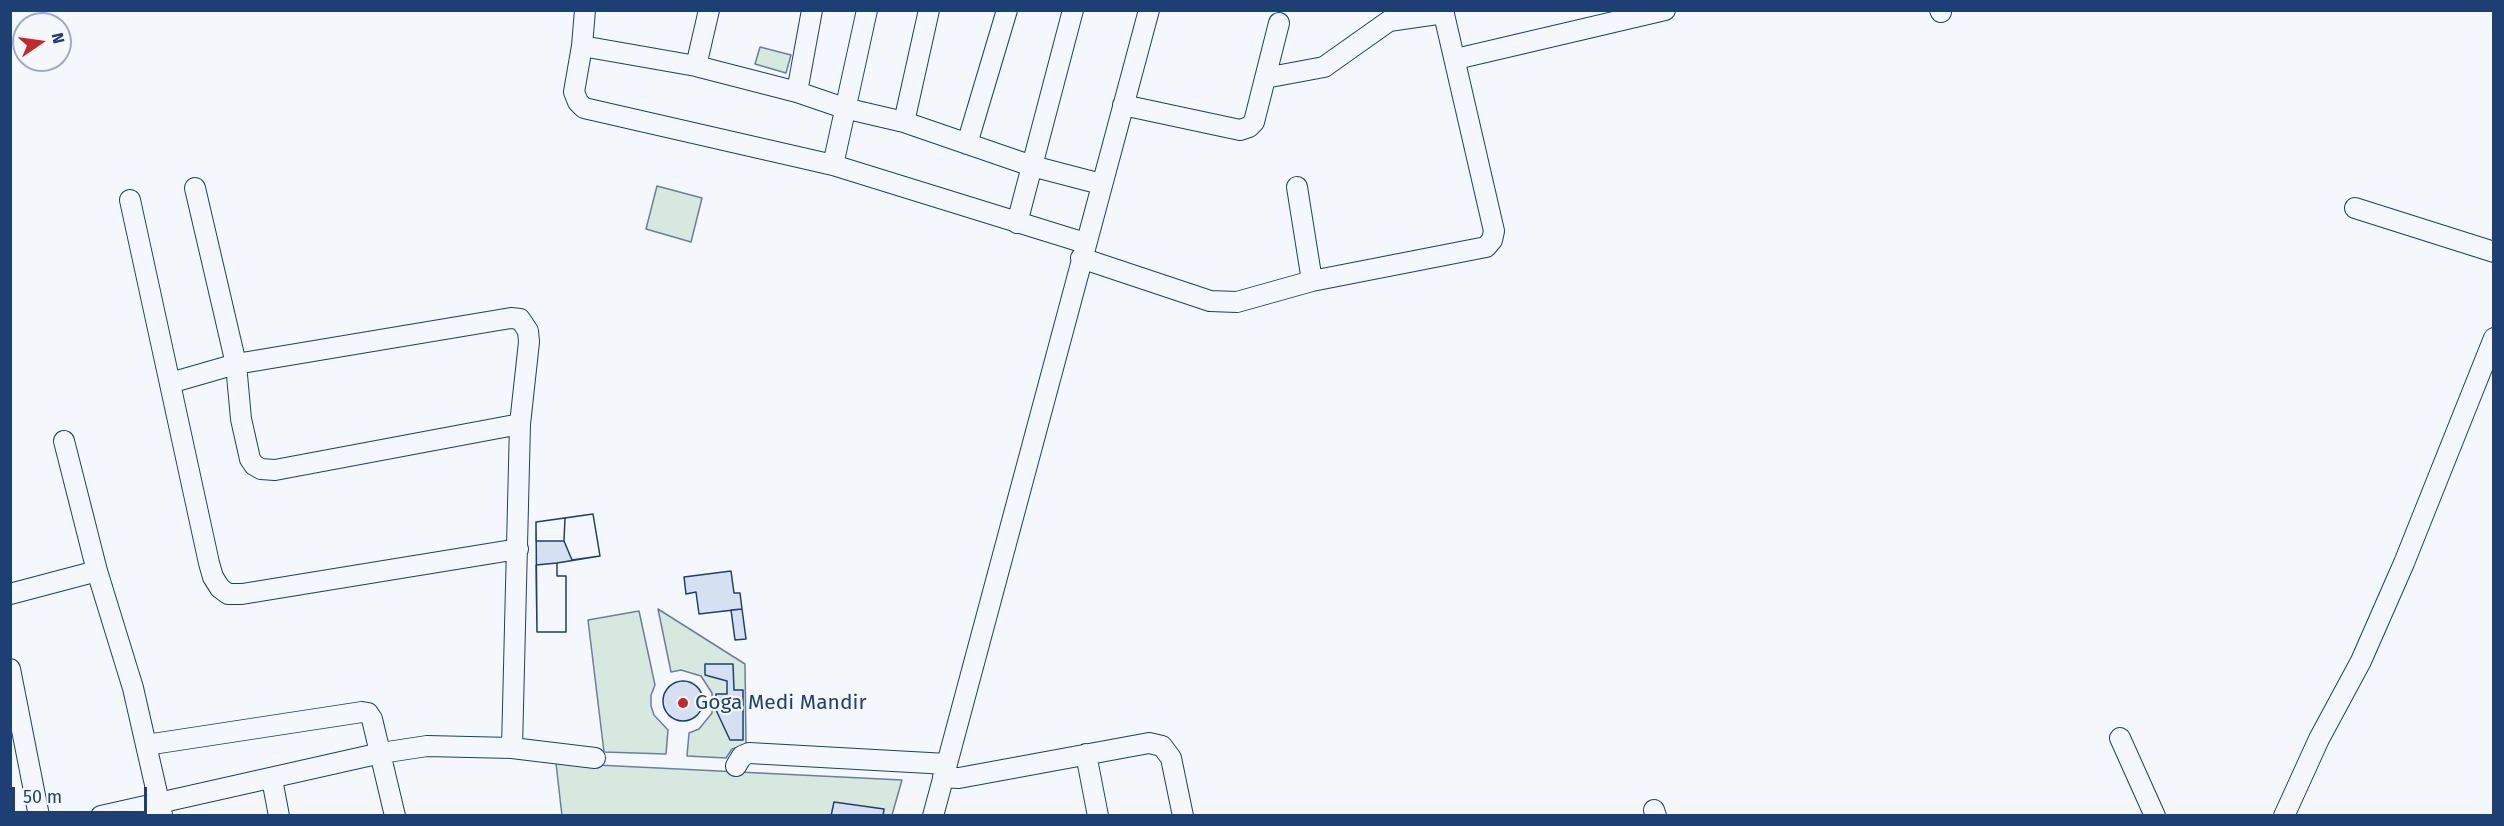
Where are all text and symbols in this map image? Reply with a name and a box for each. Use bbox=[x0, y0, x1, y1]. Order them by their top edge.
north arrow bbox=[12, 12, 72, 72]
text: N bbox=[48, 31, 69, 46]
place label: Goga Medi Mandir bbox=[695, 690, 867, 716]
marker: Goga Medi Mandir bbox=[676, 696, 690, 710]
scale bar bbox=[15, 775, 150, 813]
text: 50 m bbox=[23, 786, 62, 808]

